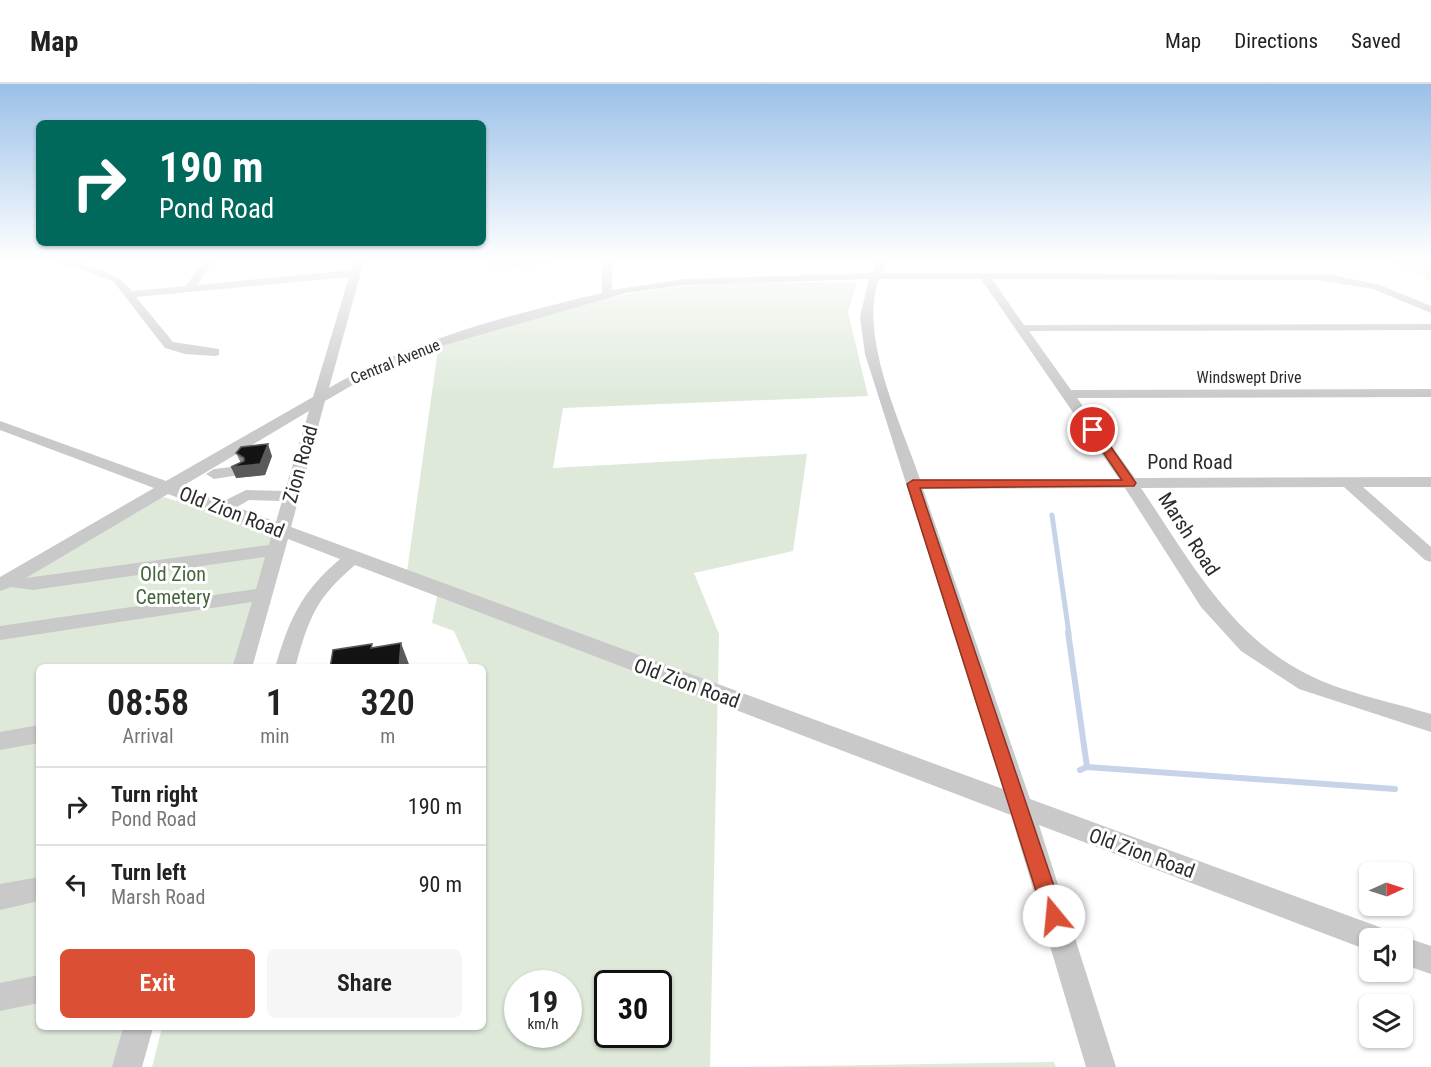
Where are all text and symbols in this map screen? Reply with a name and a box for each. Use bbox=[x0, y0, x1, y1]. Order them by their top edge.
text: Map bbox=[30, 25, 78, 58]
text: Map bbox=[1165, 29, 1201, 53]
text: Directions bbox=[1234, 29, 1318, 53]
text: Saved bbox=[1351, 29, 1401, 53]
text: 190 m bbox=[159, 143, 264, 192]
icon: right bbox=[60, 144, 138, 222]
text: Pond Road bbox=[159, 193, 274, 225]
street label: Central Avenue bbox=[348, 335, 443, 388]
street label: Windswept Drive bbox=[1197, 368, 1301, 387]
pin bbox=[1067, 404, 1118, 455]
icon: arrive bbox=[1076, 413, 1109, 446]
street label: Zion Road bbox=[278, 422, 322, 506]
street label: Pond Road bbox=[1147, 450, 1233, 474]
street label: Old Zion Road bbox=[176, 481, 288, 543]
street label: Marsh Road bbox=[1153, 488, 1225, 580]
park label: Old Zion Cemetery bbox=[135, 562, 211, 609]
street label: Old Zion Road bbox=[631, 653, 743, 713]
text: 08:58 bbox=[107, 682, 189, 724]
text: 1 bbox=[266, 682, 284, 724]
text: 320 bbox=[361, 682, 415, 724]
text: Arrival bbox=[123, 724, 174, 748]
text: min bbox=[260, 724, 289, 748]
text: m bbox=[380, 724, 395, 748]
text: Turn right bbox=[111, 782, 198, 807]
icon: right bbox=[60, 790, 93, 823]
text: 190 m bbox=[408, 794, 462, 819]
text: Pond Road bbox=[111, 807, 196, 831]
street label: Old Zion Road bbox=[1086, 823, 1198, 883]
text: Turn left bbox=[111, 860, 186, 885]
north arrow bbox=[1359, 862, 1413, 916]
map controls bbox=[1359, 862, 1413, 1048]
icon: left bbox=[60, 868, 93, 901]
text: 90 m bbox=[419, 872, 462, 897]
position arrow bbox=[1022, 884, 1086, 948]
text: Marsh Road bbox=[111, 885, 205, 909]
button: sound bbox=[1359, 928, 1413, 982]
button: Exit bbox=[60, 949, 255, 1018]
button: Share bbox=[267, 949, 462, 1018]
speed limit sign: 30 bbox=[594, 970, 672, 1048]
text: 19 bbox=[528, 984, 558, 1019]
button: layers bbox=[1359, 994, 1413, 1048]
text: km/h bbox=[528, 1015, 558, 1033]

